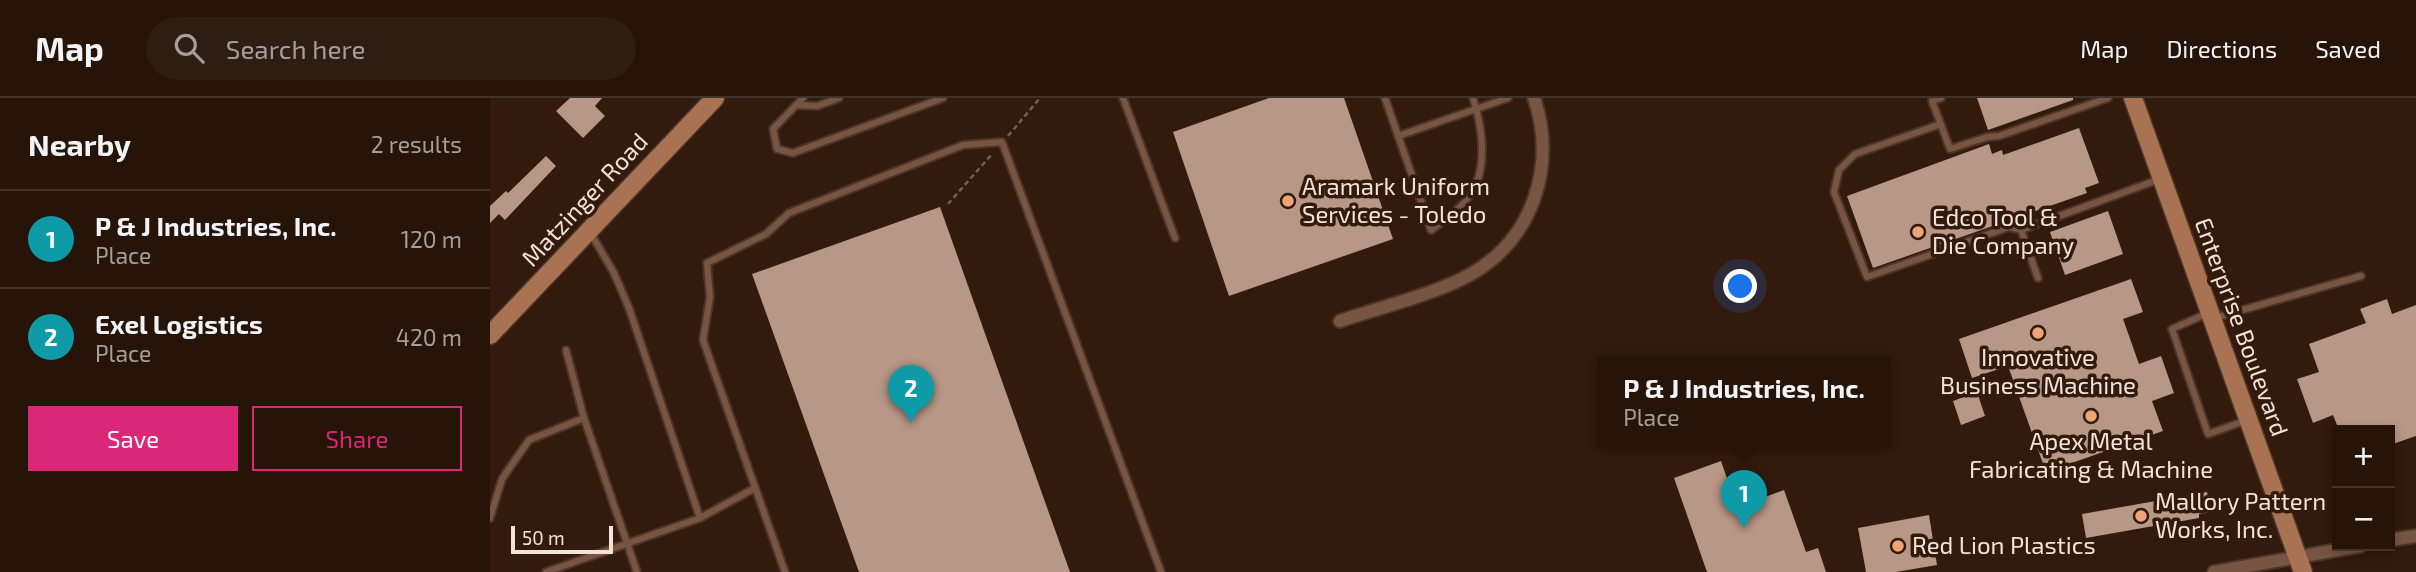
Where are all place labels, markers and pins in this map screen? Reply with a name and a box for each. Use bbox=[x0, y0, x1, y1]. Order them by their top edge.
place label: Aramark Uniform Services - Toledo bbox=[1302, 171, 1490, 228]
marker: Aramark Uniform Services - Toledo bbox=[1280, 193, 1296, 209]
place label: Edco Tool & Die Company bbox=[1932, 202, 2075, 259]
marker: Edco Tool & Die Company bbox=[1910, 224, 1926, 240]
marker: Innovative Business Machine bbox=[2030, 325, 2046, 341]
place label: Innovative Business Machine bbox=[1940, 342, 2136, 399]
pin: 2 bbox=[888, 365, 934, 423]
marker: Apex Metal Fabricating & Machine bbox=[2083, 408, 2099, 424]
place label: Apex Metal Fabricating & Machine bbox=[1969, 426, 2213, 483]
pin: 1 bbox=[1721, 470, 1767, 528]
place label: Mallory Pattern Works, Inc. bbox=[2155, 486, 2326, 543]
marker: Mallory Pattern Works, Inc. bbox=[2133, 508, 2149, 524]
place label: Red Lion Plastics bbox=[1912, 530, 2096, 559]
marker: Red Lion Plastics bbox=[1890, 538, 1906, 554]

